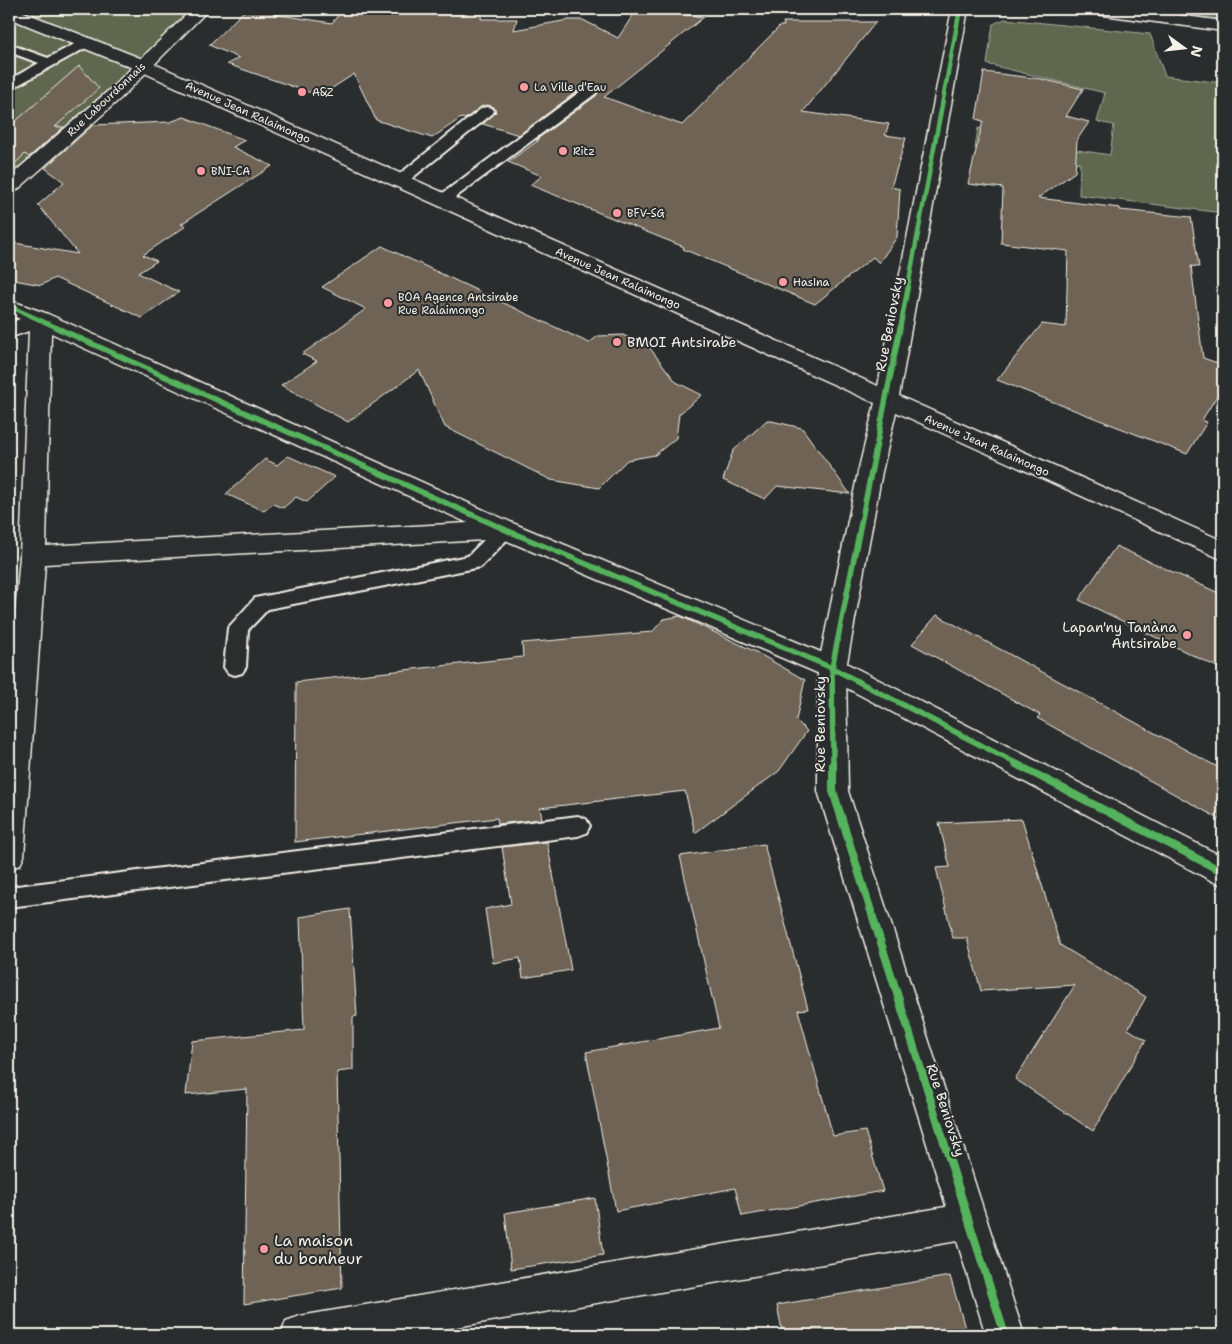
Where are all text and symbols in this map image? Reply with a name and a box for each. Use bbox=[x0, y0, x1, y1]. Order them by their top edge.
north arrow bbox=[1160, 22, 1210, 72]
text: N bbox=[1186, 44, 1207, 59]
street label: Rue Labourdonnais bbox=[64, 59, 149, 140]
street label: Avenue Jean Ralaimongo bbox=[183, 78, 313, 147]
place label: La Ville d'Eau bbox=[534, 80, 606, 95]
marker: La Ville d'Eau bbox=[518, 81, 530, 93]
place label: A&Z bbox=[312, 85, 334, 100]
marker: A&Z bbox=[296, 86, 308, 98]
place label: Ritz bbox=[573, 144, 595, 159]
marker: Ritz bbox=[557, 145, 569, 157]
place label: BNI-CA bbox=[211, 164, 250, 179]
marker: BNI-CA bbox=[195, 165, 207, 177]
place label: BFV-SG bbox=[627, 206, 665, 221]
marker: BFV-SG bbox=[611, 207, 623, 219]
street label: Avenue Jean Ralaimongo bbox=[553, 244, 683, 313]
place label: Hasina bbox=[793, 275, 830, 290]
street label: Rue Beniovsky bbox=[871, 275, 907, 373]
marker: Hasina bbox=[777, 276, 789, 288]
place label: BOA Agence Antsirabe Rue Ralaimongo bbox=[398, 290, 518, 318]
marker: BOA Agence Antsirabe Rue Ralaimongo bbox=[382, 297, 394, 309]
place label: BMOI Antsirabe bbox=[627, 333, 737, 351]
marker: BMOI Antsirabe bbox=[611, 336, 623, 348]
street label: Avenue Jean Ralaimongo bbox=[922, 411, 1052, 480]
place label: Lapan'ny Tanàna Antsirabe bbox=[1062, 618, 1177, 652]
marker: Lapan'ny Tanàna Antsirabe bbox=[1181, 629, 1193, 641]
street label: Rue Beniovsky bbox=[811, 676, 829, 772]
street label: Rue Beniovsky bbox=[923, 1061, 969, 1159]
place label: La maison du bonheur bbox=[274, 1230, 363, 1269]
marker: La maison du bonheur bbox=[258, 1243, 270, 1255]

